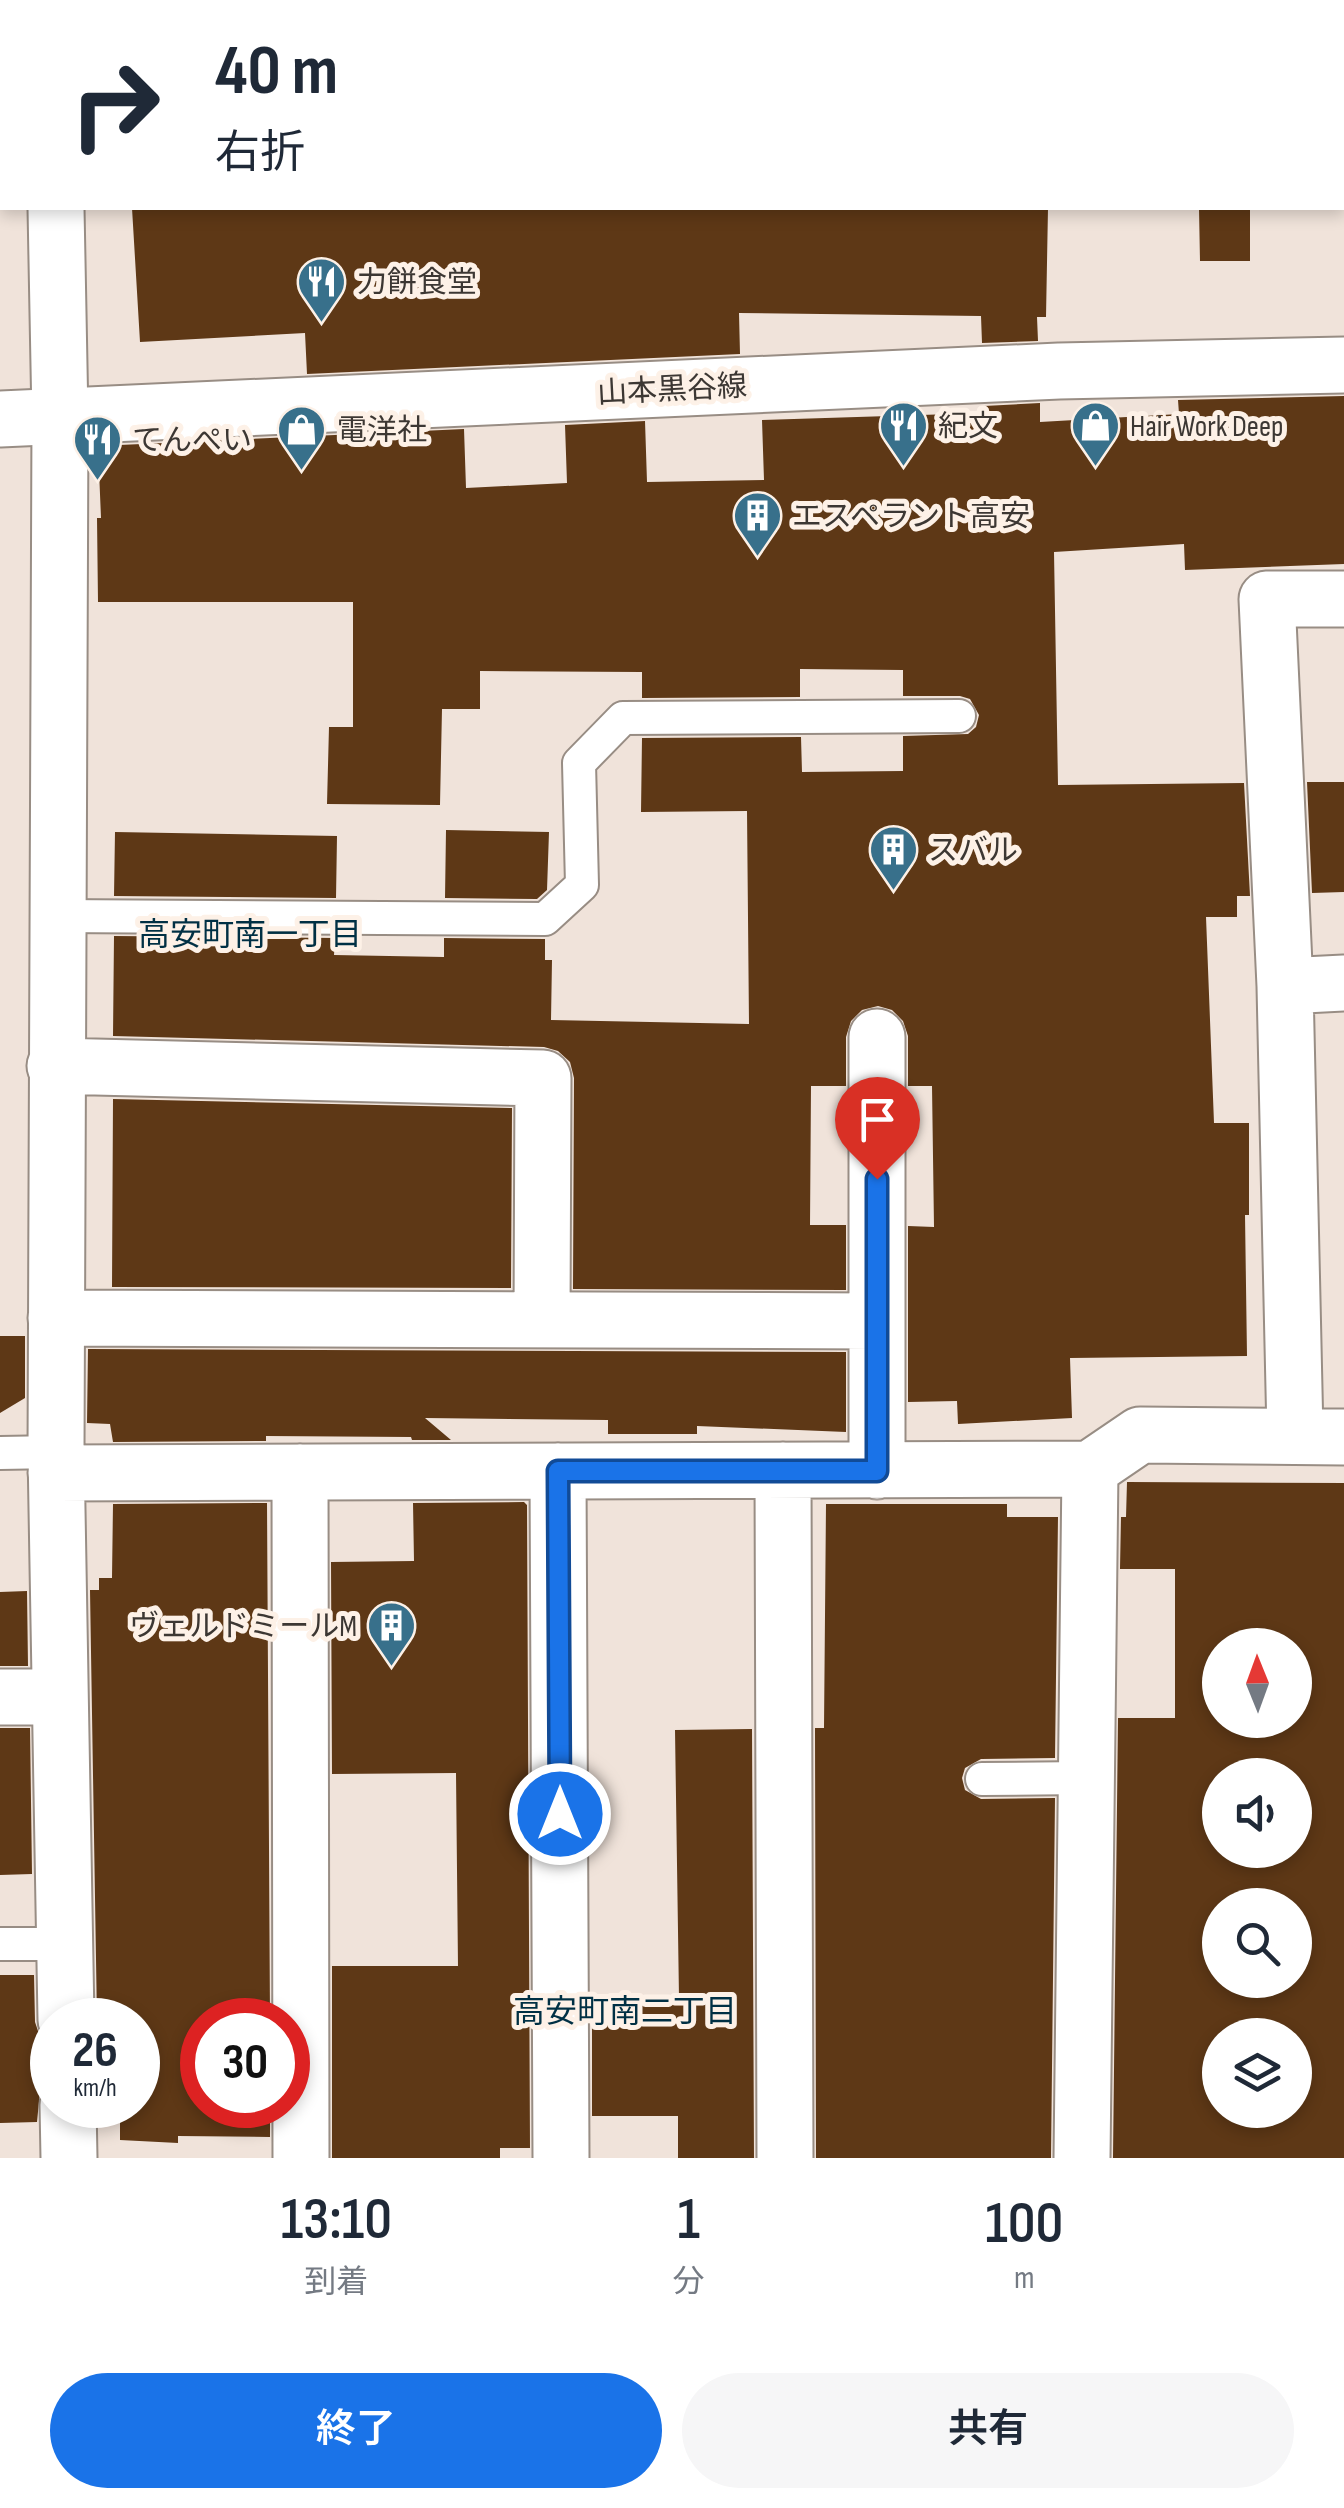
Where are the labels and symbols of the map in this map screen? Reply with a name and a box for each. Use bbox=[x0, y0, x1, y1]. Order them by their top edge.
restaurant icon: 力餅食堂 bbox=[296, 256, 348, 324]
place label: 力餅食堂 bbox=[357, 265, 477, 301]
street label: 山本黒谷線 bbox=[596, 368, 748, 412]
restaurant icon: 紀文 bbox=[877, 400, 929, 468]
shop icon: Hair Work Deep bbox=[1069, 400, 1121, 468]
shop icon: 電洋社 bbox=[276, 404, 328, 472]
place label: 紀文 bbox=[938, 409, 998, 445]
place label: Hair Work Deep bbox=[1130, 409, 1283, 445]
place label: 電洋社 bbox=[337, 413, 427, 449]
restaurant icon: てんぺい bbox=[71, 414, 123, 482]
place label: てんぺい bbox=[132, 423, 252, 459]
building icon: エスペラント高安 bbox=[731, 490, 783, 558]
place label: エスペラント高安 bbox=[792, 499, 1030, 535]
building icon: スバル bbox=[867, 824, 919, 892]
place label: スバル bbox=[928, 833, 1018, 869]
district label: 高安町南一丁目 bbox=[138, 916, 362, 955]
pin bbox=[835, 1077, 920, 1180]
building icon: ヴェルドミールM bbox=[366, 1600, 418, 1668]
place label: ヴェルドミールM bbox=[129, 1609, 357, 1645]
north arrow bbox=[1202, 1628, 1312, 1738]
position arrow bbox=[508, 1762, 612, 1866]
district label: 高安町南二丁目 bbox=[513, 1993, 737, 2032]
speed limit sign: 30 bbox=[180, 1998, 310, 2128]

